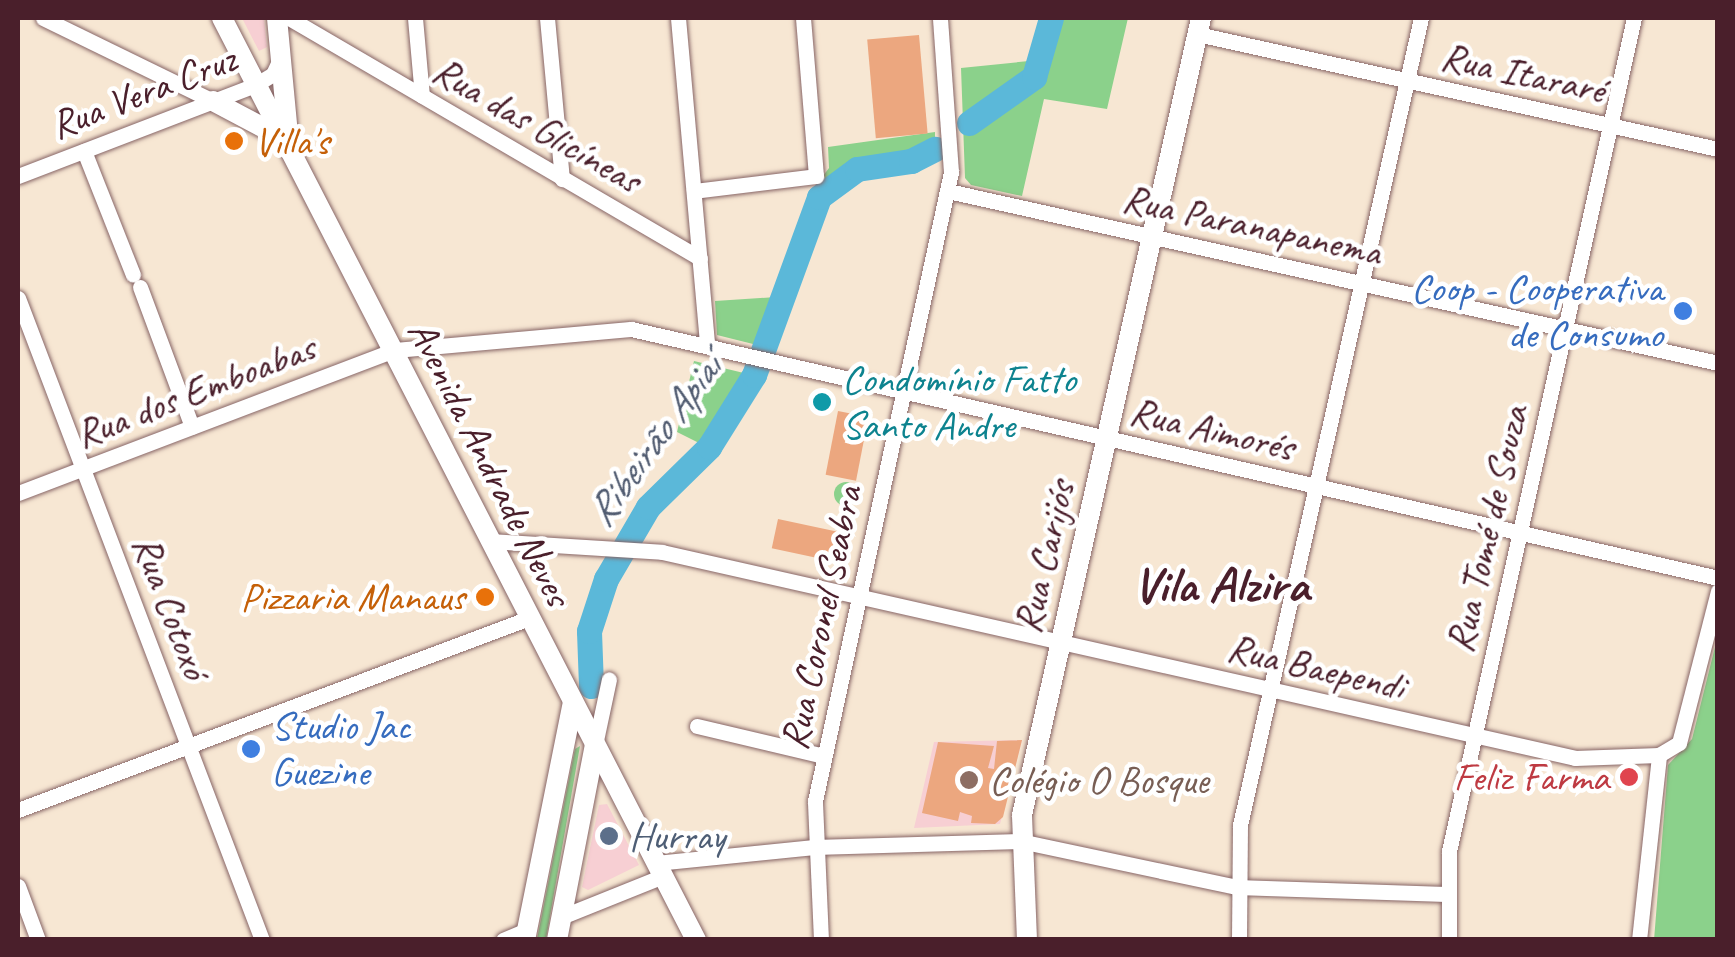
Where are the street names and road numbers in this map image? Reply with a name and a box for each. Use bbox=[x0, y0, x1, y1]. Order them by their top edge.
street label: Rua Itararé bbox=[1437, 32, 1609, 114]
street label: Rua Vera Cruz bbox=[44, 35, 242, 149]
street label: Rua das Glicíneas bbox=[424, 46, 650, 204]
street label: Rua Paranapanema bbox=[1118, 174, 1386, 276]
street label: Avenida Andrade Neves bbox=[397, 312, 583, 614]
street label: Rua dos Emboabas bbox=[69, 323, 321, 459]
street label: Rua Aimorés bbox=[1126, 387, 1298, 471]
street label: Rua Tomé de Souza bbox=[1435, 402, 1539, 656]
street label: Rua Carijós bbox=[1003, 476, 1085, 638]
street label: Rua Coronel Seabra bbox=[770, 483, 872, 753]
street label: Rua Cotoxó bbox=[122, 529, 220, 685]
street label: Rua Baependi bbox=[1222, 623, 1410, 711]

